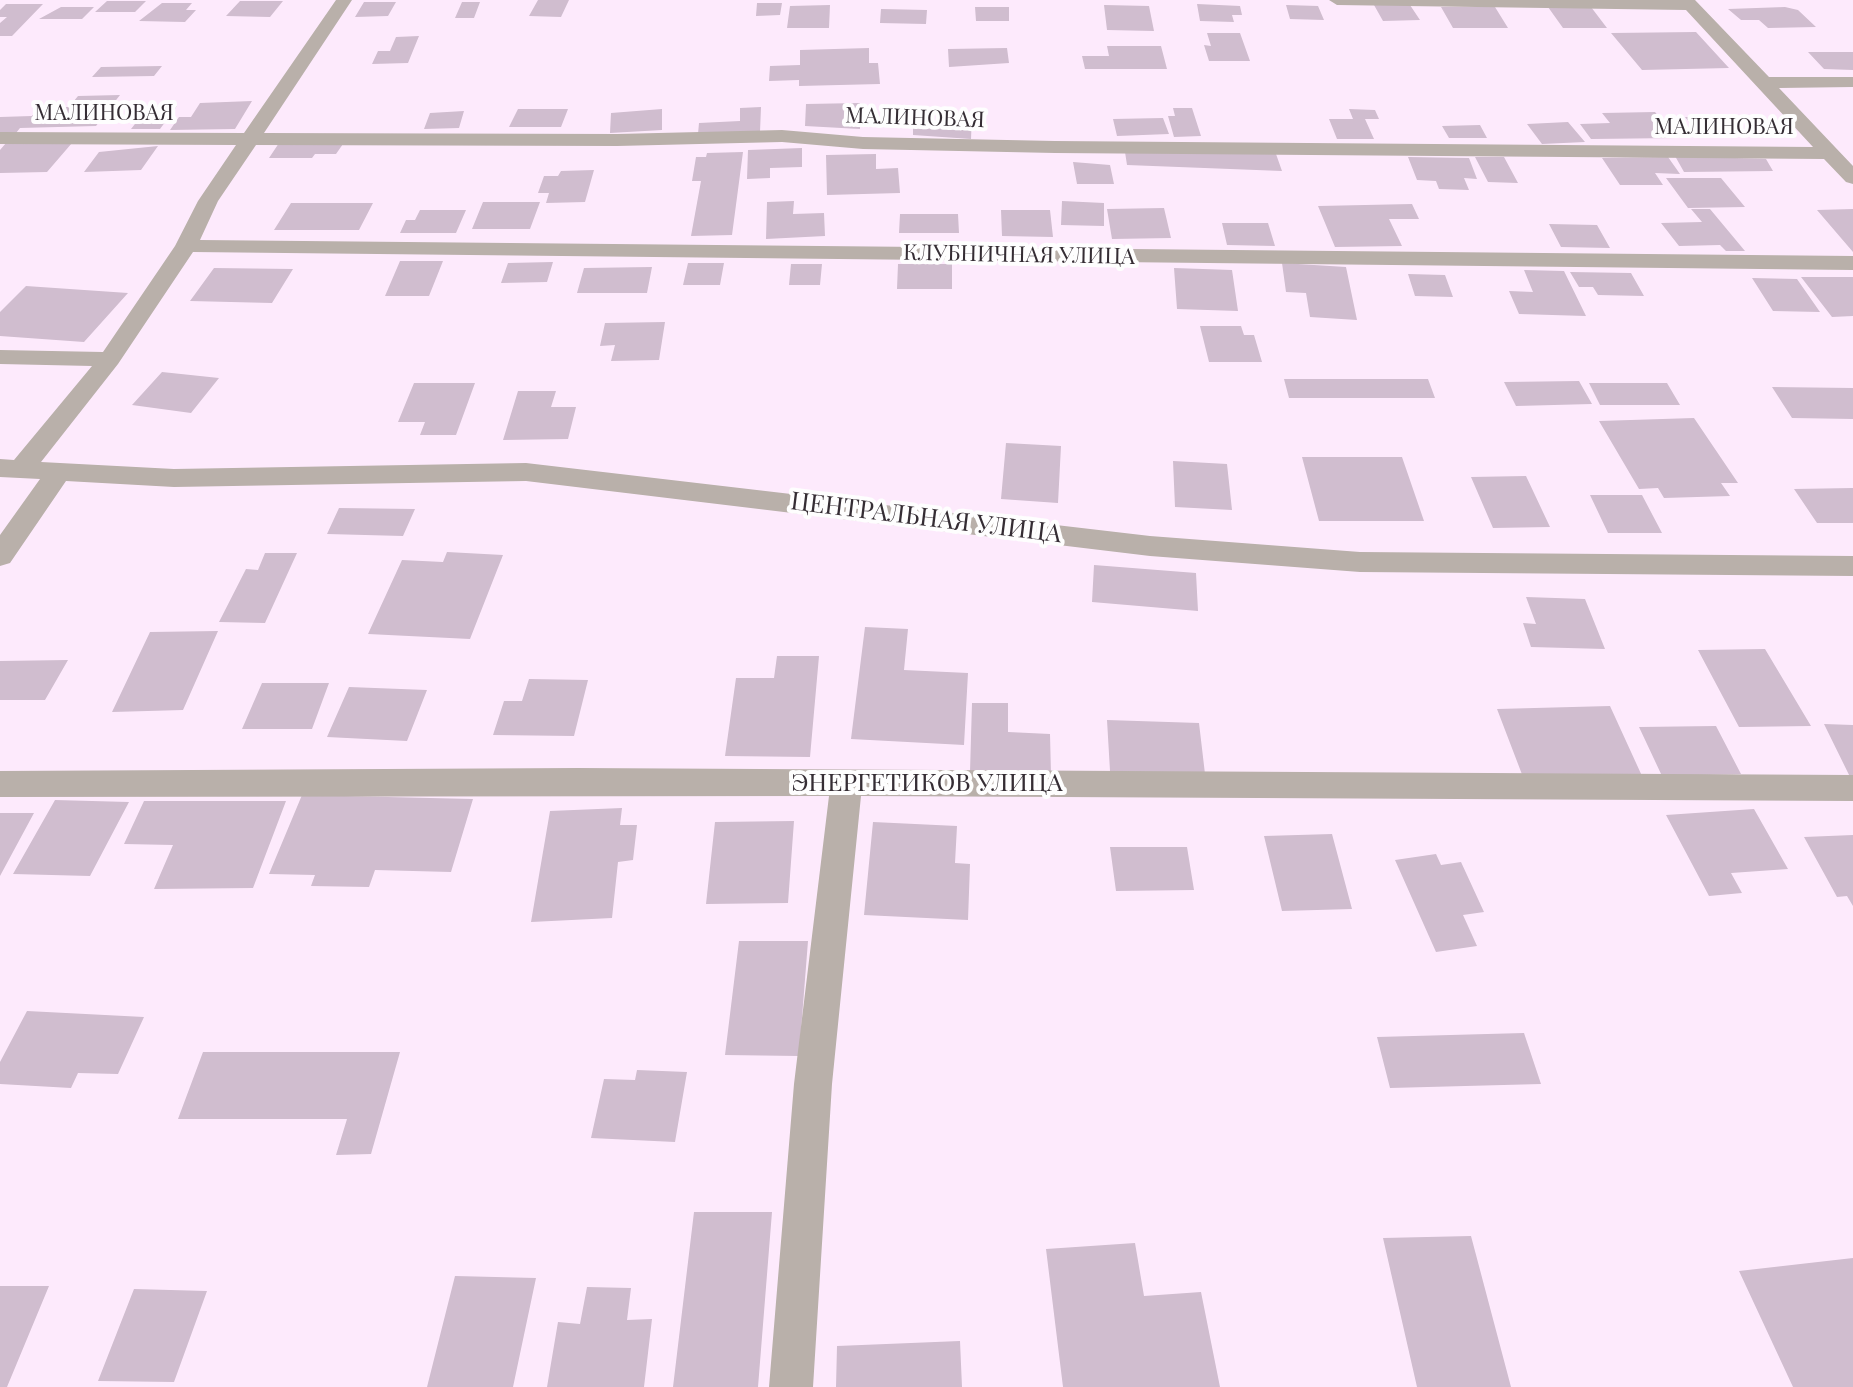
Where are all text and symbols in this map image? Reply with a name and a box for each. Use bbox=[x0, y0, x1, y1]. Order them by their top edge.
street label: МАЛИНОВАЯ bbox=[34, 100, 174, 126]
street label: МАЛИНОВАЯ bbox=[845, 102, 985, 134]
street label: МАЛИНОВАЯ bbox=[1654, 114, 1794, 140]
street label: КЛУБНИЧНАЯ УЛИЦА bbox=[903, 240, 1135, 270]
street label: ЦЕНТРАЛЬНАЯ УЛИЦА bbox=[789, 486, 1063, 550]
street label: ЭНЕРГЕТИКОВ УЛИЦА bbox=[791, 768, 1063, 798]

